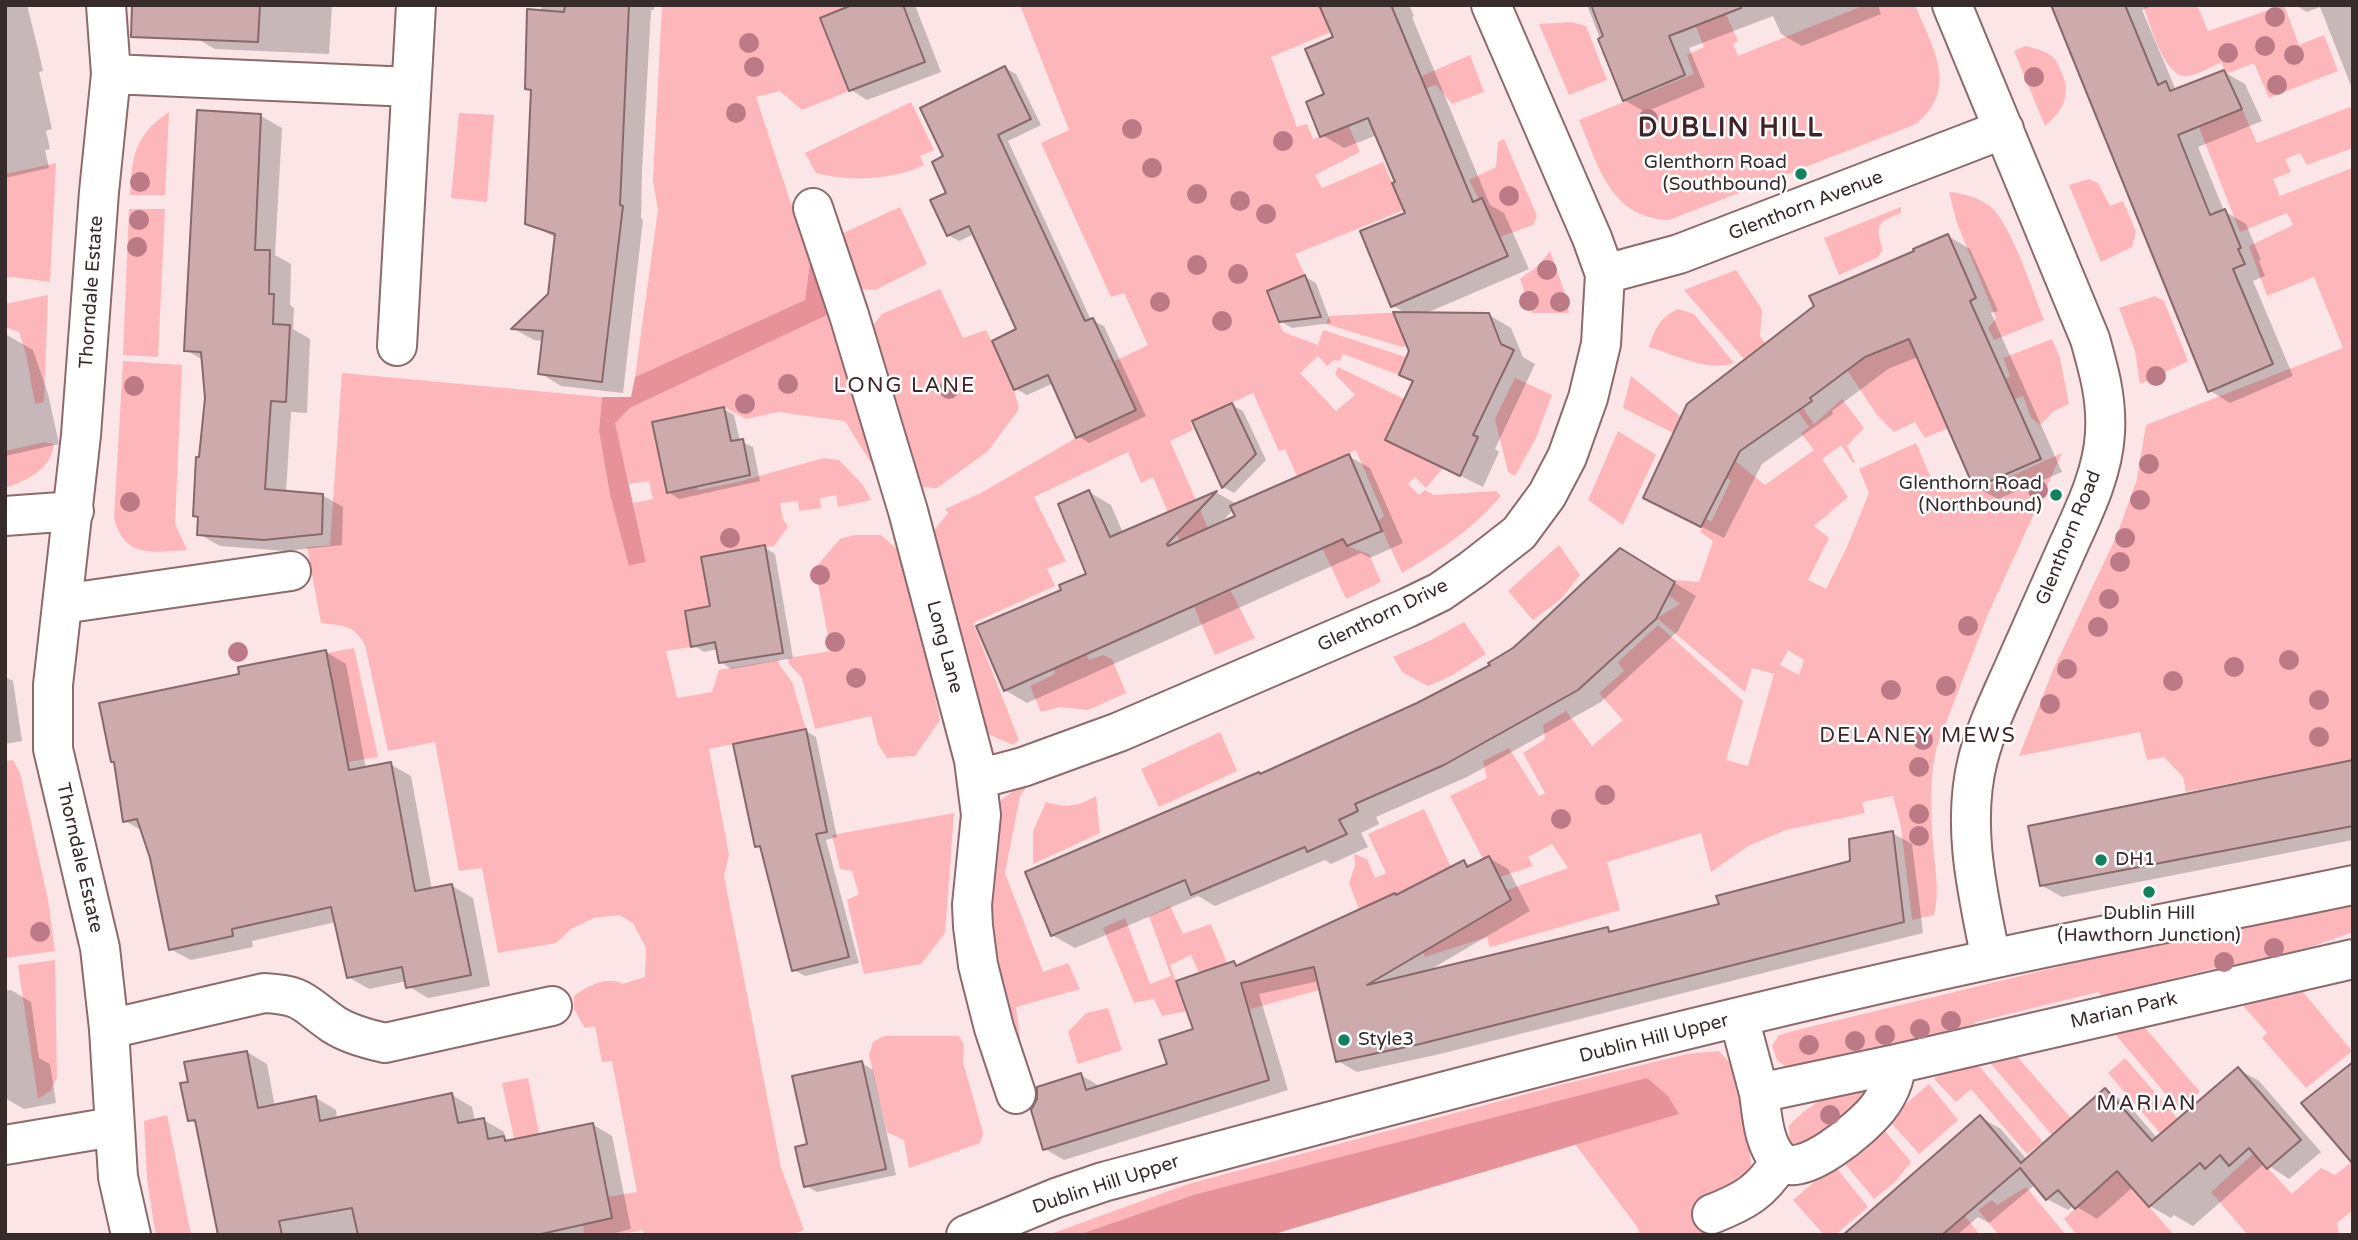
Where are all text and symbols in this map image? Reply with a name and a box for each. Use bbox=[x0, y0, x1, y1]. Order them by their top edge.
district label: DUBLIN HILL bbox=[1639, 113, 1823, 145]
place label: Glenthorn Road (Southbound) bbox=[1644, 152, 1787, 196]
street label: Glenthorn Avenue bbox=[1726, 166, 1886, 246]
marker: Glenthorn Road (Southbound) bbox=[1793, 166, 1809, 182]
street label: Thorndale Estate bbox=[75, 215, 109, 369]
district label: LONG LANE bbox=[835, 373, 975, 399]
street label: Glenthorn Road bbox=[2032, 467, 2106, 609]
place label: Glenthorn Road (Northbound) bbox=[1899, 473, 2042, 517]
marker: Glenthorn Road (Northbound) bbox=[2048, 487, 2064, 503]
street label: Glenthorn Drive bbox=[1314, 575, 1452, 657]
street label: Long Lane bbox=[921, 598, 967, 696]
district label: DELANEY MEWS bbox=[1821, 723, 2015, 749]
street label: Thorndale Estate bbox=[51, 781, 107, 935]
place label: DH1 bbox=[2115, 849, 2156, 871]
marker: DH1 bbox=[2093, 852, 2109, 868]
marker: Dublin Hill (Hawthorn Junction) bbox=[2141, 884, 2157, 900]
place label: Dublin Hill (Hawthorn Junction) bbox=[2057, 903, 2241, 947]
street label: Marian Park bbox=[2068, 988, 2180, 1034]
street label: Dublin Hill Upper bbox=[1577, 1009, 1731, 1069]
place label: Style3 bbox=[1358, 1029, 1414, 1051]
marker: Style3 bbox=[1336, 1032, 1352, 1048]
district label: MARIAN bbox=[2097, 1091, 2197, 1117]
street label: Dublin Hill Upper bbox=[1030, 1151, 1182, 1219]

